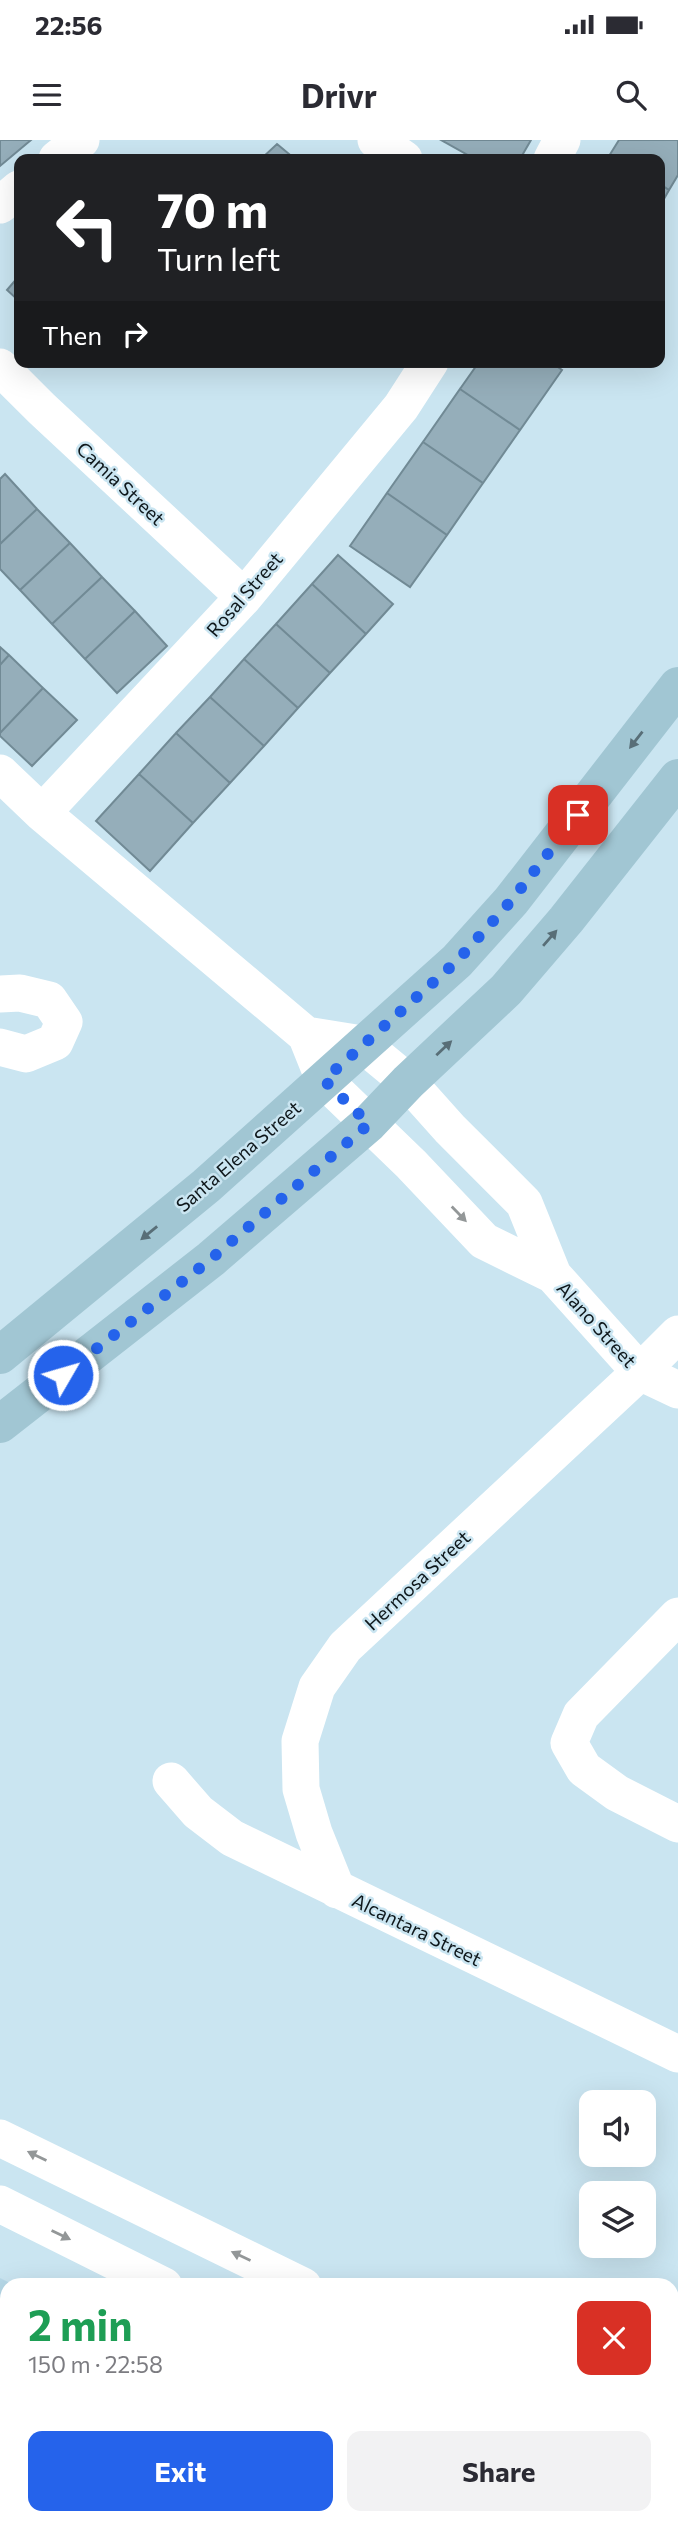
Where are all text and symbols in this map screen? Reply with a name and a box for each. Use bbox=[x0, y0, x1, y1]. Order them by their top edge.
text: 22:56 bbox=[35, 9, 103, 40]
text: Drivr bbox=[301, 75, 377, 115]
icon: menu bbox=[28, 76, 66, 114]
icon: search bbox=[612, 76, 650, 114]
text: 70 m bbox=[157, 178, 268, 238]
icon: left bbox=[42, 182, 133, 273]
text: Turn left bbox=[157, 238, 281, 278]
icon: right bbox=[116, 315, 154, 353]
text: Then bbox=[42, 319, 102, 350]
street label: Camia Street bbox=[72, 436, 170, 530]
street label: Rosal Street bbox=[201, 547, 287, 641]
one-way arrow bbox=[629, 731, 644, 749]
pin bbox=[548, 785, 608, 845]
icon: arrive bbox=[559, 796, 597, 834]
one-way arrow bbox=[542, 930, 557, 947]
one-way arrow bbox=[435, 1041, 452, 1057]
street label: Santa Elena Street bbox=[171, 1095, 305, 1216]
one-way arrow bbox=[450, 1205, 466, 1222]
one-way arrow bbox=[140, 1225, 157, 1240]
street label: Alano Street bbox=[552, 1276, 642, 1372]
position arrow bbox=[26, 1338, 100, 1412]
street label: Hermosa Street bbox=[360, 1525, 475, 1635]
street label: Alcantara Street bbox=[349, 1888, 485, 1970]
map controls bbox=[579, 2090, 656, 2258]
button: sound bbox=[579, 2090, 656, 2167]
one-way arrow bbox=[27, 2151, 47, 2162]
button: layers bbox=[579, 2181, 656, 2258]
one-way arrow bbox=[51, 2229, 71, 2240]
one-way arrow bbox=[231, 2251, 251, 2262]
text: 2 min bbox=[28, 2298, 133, 2350]
button: close bbox=[577, 2301, 651, 2375]
text: 150 m · 22:58 bbox=[28, 2350, 163, 2378]
button: Exit bbox=[28, 2431, 333, 2511]
button: Share bbox=[347, 2431, 651, 2511]

